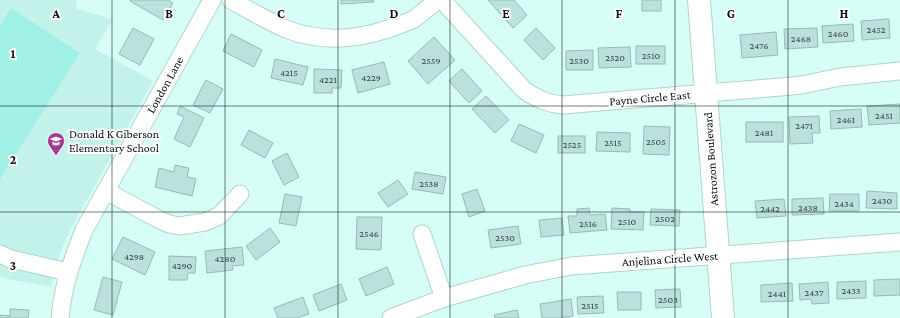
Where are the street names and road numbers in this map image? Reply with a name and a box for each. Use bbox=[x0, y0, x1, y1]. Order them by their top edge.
street label: London Lane bbox=[144, 54, 186, 116]
street label: Payne Circle East bbox=[609, 87, 692, 109]
street label: Astrozon Boulevard bbox=[701, 111, 721, 206]
street label: Anjelina Circle West bbox=[621, 249, 720, 269]

